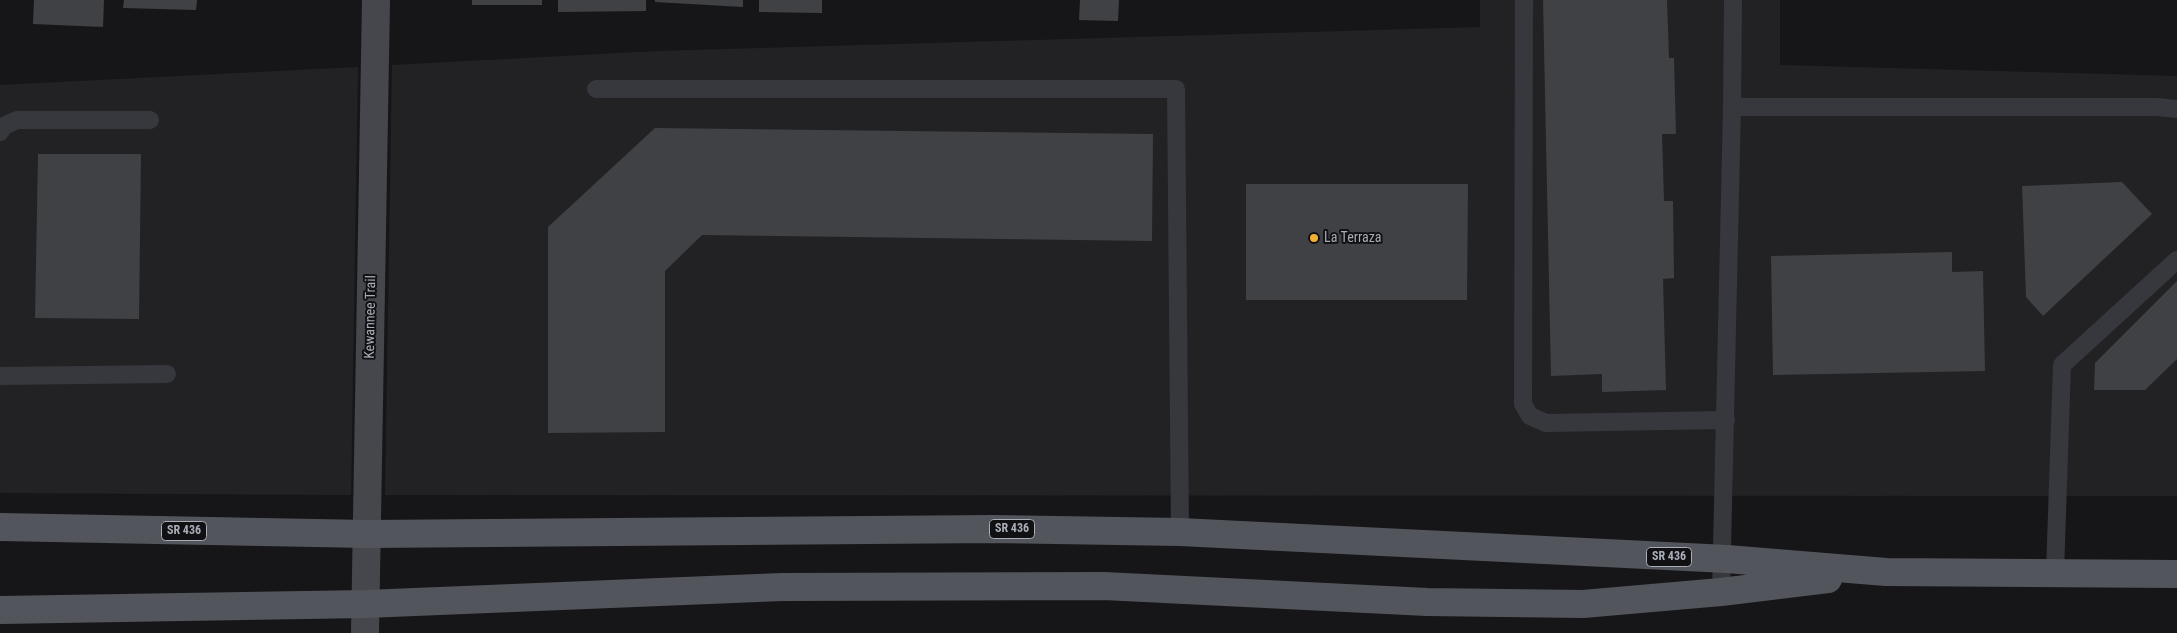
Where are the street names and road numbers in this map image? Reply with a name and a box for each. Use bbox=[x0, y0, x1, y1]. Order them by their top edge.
street label: Kewannee Trail bbox=[362, 275, 380, 359]
road number: SR 436 bbox=[990, 520, 1034, 538]
road number: SR 436 bbox=[162, 522, 206, 540]
road number: SR 436 bbox=[1646, 548, 1692, 566]

